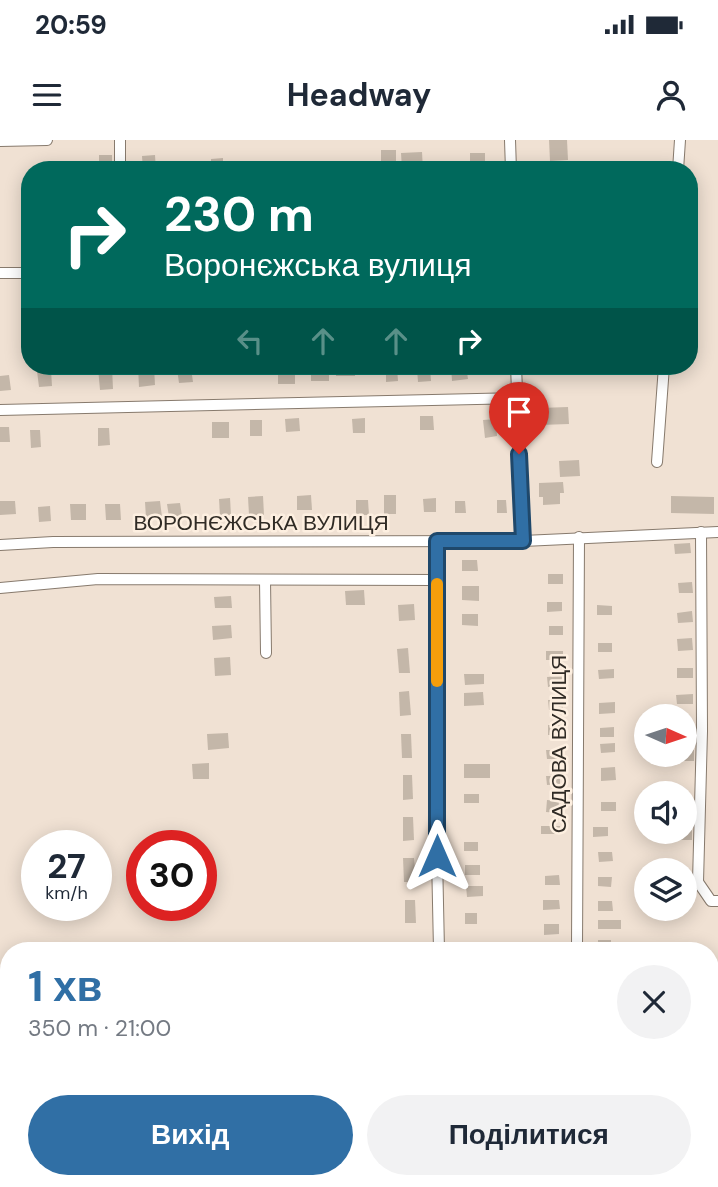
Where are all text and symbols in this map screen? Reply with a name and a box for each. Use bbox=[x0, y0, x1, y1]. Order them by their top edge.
text: 20:59 bbox=[35, 8, 107, 42]
text: Headway bbox=[287, 74, 431, 116]
icon: menu bbox=[28, 76, 66, 114]
icon: person bbox=[652, 76, 690, 114]
text: 230 m bbox=[164, 182, 314, 246]
icon: right bbox=[49, 189, 140, 280]
text: Воронєжська вулиця bbox=[164, 244, 472, 286]
icon: left bbox=[231, 322, 269, 360]
icon: ahead bbox=[304, 322, 342, 360]
icon: ahead bbox=[377, 322, 415, 360]
icon: right bbox=[450, 322, 488, 360]
pin bbox=[489, 382, 549, 454]
icon: arrive bbox=[500, 393, 538, 431]
street label: ВОРОНЄЖСЬКА ВУЛИЦЯ bbox=[133, 509, 389, 537]
street label: САДОВА ВУЛИЦЯ bbox=[545, 655, 573, 833]
north arrow bbox=[634, 704, 696, 766]
map controls bbox=[634, 704, 697, 921]
button: sound bbox=[634, 781, 697, 844]
position arrow bbox=[400, 819, 474, 893]
speed limit sign: 30 bbox=[126, 830, 217, 921]
text: 27 bbox=[47, 843, 86, 889]
button: layers bbox=[634, 858, 697, 921]
text: km/h bbox=[45, 881, 88, 905]
text: 1 хв bbox=[28, 959, 102, 1014]
button: close bbox=[617, 965, 691, 1039]
text: 350 m · 21:00 bbox=[28, 1013, 171, 1043]
button: Вихід bbox=[28, 1095, 353, 1175]
button: Поділитися bbox=[367, 1095, 691, 1175]

